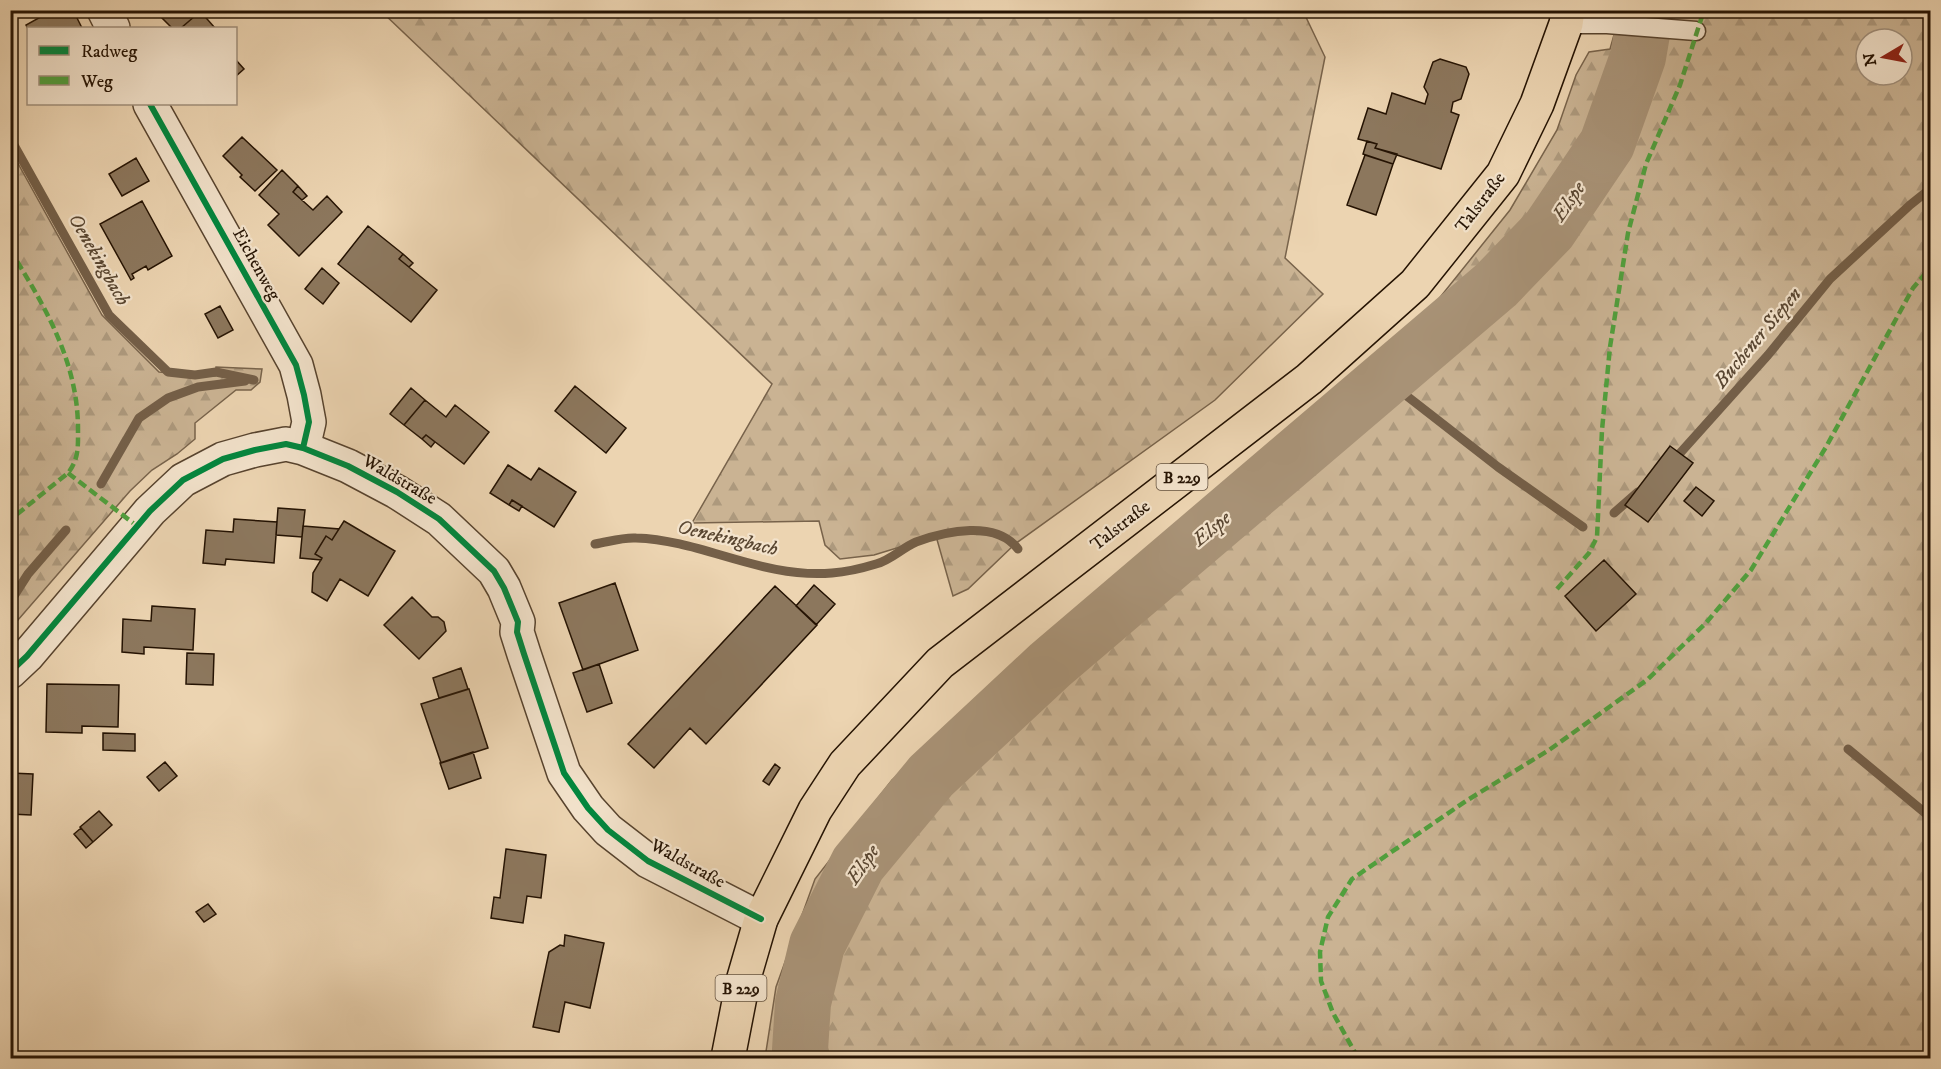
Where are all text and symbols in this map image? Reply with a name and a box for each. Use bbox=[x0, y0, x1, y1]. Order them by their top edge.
legend bbox=[27, 27, 237, 105]
north arrow bbox=[1854, 27, 1914, 87]
text: Radweg bbox=[81, 41, 137, 63]
text: N bbox=[1859, 51, 1881, 68]
text: Weg bbox=[80, 71, 113, 93]
street label: Talstraße bbox=[1451, 168, 1511, 237]
water label: Elspe bbox=[1547, 176, 1592, 227]
water label: Oenekingbach bbox=[62, 209, 135, 310]
street label: Eichenweg bbox=[227, 225, 285, 305]
water label: Buchener Siepen bbox=[1708, 283, 1807, 394]
street label: Waldstraße bbox=[358, 449, 440, 510]
road number: B 229 bbox=[1156, 464, 1208, 490]
street label: Talstraße bbox=[1086, 496, 1155, 556]
water label: Elspe bbox=[1187, 505, 1237, 553]
water label: Oenekingbach bbox=[675, 515, 780, 562]
street label: Waldstraße bbox=[645, 834, 729, 893]
water label: Elspe bbox=[841, 839, 886, 890]
road number: B 229 bbox=[716, 975, 766, 1001]

